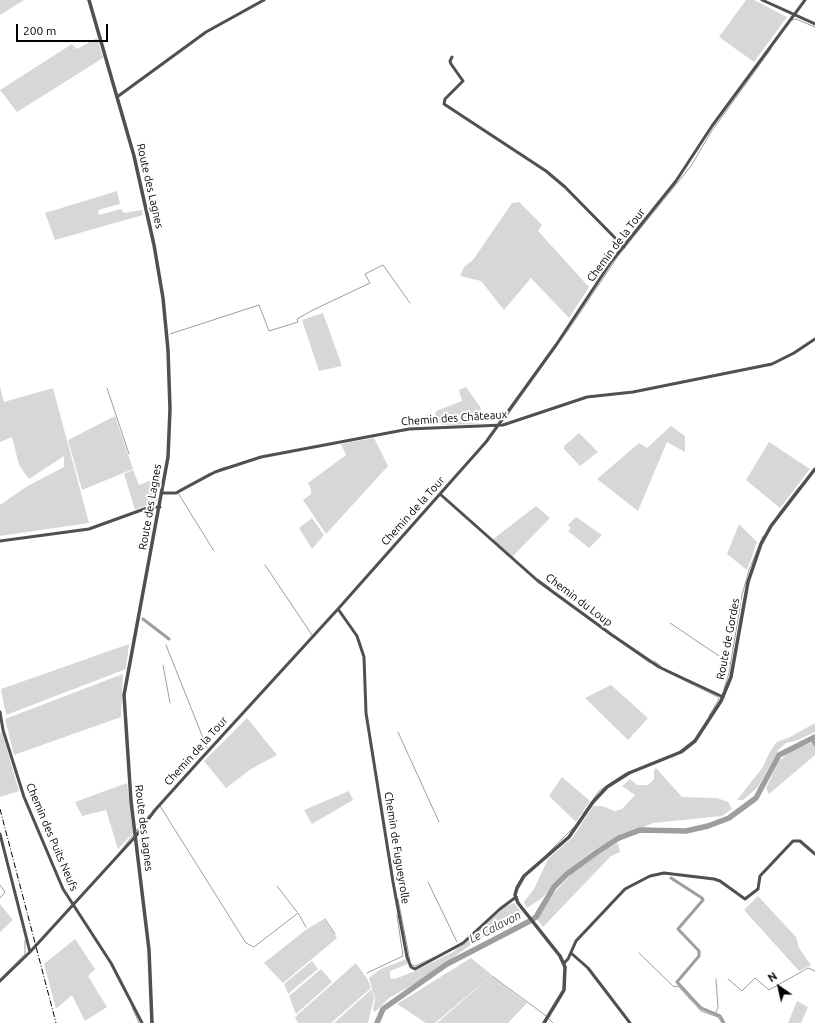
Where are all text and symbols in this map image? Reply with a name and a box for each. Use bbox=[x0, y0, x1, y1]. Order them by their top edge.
scale bar bbox=[18, 16, 110, 42]
text: 200 m bbox=[23, 24, 56, 37]
street label: Route des Lagnes bbox=[134, 142, 166, 230]
street label: Chemin de la Tour bbox=[584, 206, 648, 284]
street label: Chemin des Châteaux bbox=[400, 408, 508, 428]
street label: Route des Lagnes bbox=[136, 463, 164, 551]
street label: Chemin de la Tour bbox=[378, 474, 448, 548]
street label: Chemin du Loup bbox=[543, 571, 615, 629]
street label: Route de Gordes bbox=[714, 597, 742, 681]
street label: Chemin de la Tour bbox=[161, 714, 231, 788]
street label: Chemin des Puits Neufs bbox=[23, 781, 81, 893]
street label: Route des Lagnes bbox=[132, 784, 156, 872]
street label: Chemin de Fugueyrolle bbox=[382, 791, 412, 905]
water label: Le Calavon bbox=[467, 908, 523, 946]
north arrow bbox=[759, 967, 799, 1007]
text: N bbox=[766, 970, 779, 984]

